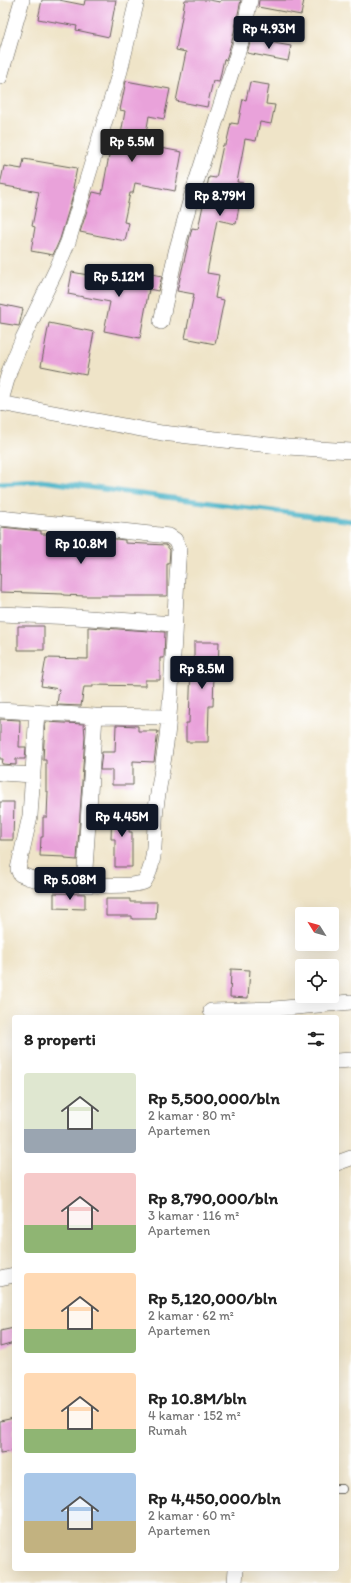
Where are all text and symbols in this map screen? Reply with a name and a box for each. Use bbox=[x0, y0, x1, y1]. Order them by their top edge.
pin: Rp 4.93M bbox=[228, 16, 310, 50]
text: Rp 4.93M bbox=[243, 21, 295, 36]
pin: Rp 5.5M bbox=[95, 129, 169, 163]
text: Rp 5.5M bbox=[110, 134, 155, 149]
pin: Rp 8.79M bbox=[179, 183, 261, 217]
text: Rp 8.79M bbox=[194, 188, 246, 203]
pin: Rp 5.12M bbox=[78, 264, 160, 298]
text: Rp 5.12M bbox=[94, 269, 144, 284]
pin: Rp 10.8M bbox=[40, 531, 122, 565]
text: Rp 10.8M bbox=[55, 536, 107, 551]
pin: Rp 8.5M bbox=[165, 656, 239, 690]
text: Rp 8.5M bbox=[179, 661, 225, 676]
pin: Rp 4.45M bbox=[81, 804, 163, 838]
text: Rp 4.45M bbox=[95, 809, 149, 824]
pin: Rp 5.08M bbox=[29, 867, 111, 901]
text: Rp 5.08M bbox=[43, 872, 97, 887]
north arrow bbox=[295, 907, 339, 951]
map controls bbox=[295, 907, 339, 1003]
button: locate bbox=[295, 959, 339, 1003]
icon: filters bbox=[305, 1028, 327, 1050]
text: 8 properti bbox=[24, 1029, 96, 1049]
text: Rp 5,500,000/bln bbox=[148, 1088, 280, 1108]
icon: home bbox=[56, 1089, 104, 1137]
text: 2 kamar · 80 m² bbox=[148, 1108, 235, 1123]
text: Apartemen bbox=[148, 1123, 210, 1138]
text: Rp 8,790,000/bln bbox=[148, 1188, 278, 1208]
icon: home bbox=[56, 1189, 104, 1237]
text: 3 kamar · 116 m² bbox=[148, 1208, 239, 1223]
text: Apartemen bbox=[148, 1223, 210, 1238]
text: Rp 5,120,000/bln bbox=[148, 1288, 277, 1308]
icon: home bbox=[56, 1289, 104, 1337]
text: 2 kamar · 62 m² bbox=[148, 1308, 234, 1323]
text: Apartemen bbox=[148, 1323, 210, 1338]
text: Rp 10.8M/bln bbox=[148, 1388, 247, 1408]
icon: home bbox=[56, 1389, 104, 1437]
text: 4 kamar · 152 m² bbox=[148, 1408, 241, 1423]
text: Rumah bbox=[148, 1423, 187, 1438]
text: Rp 4,450,000/bln bbox=[148, 1488, 281, 1508]
icon: home bbox=[56, 1489, 104, 1537]
text: 2 kamar · 60 m² bbox=[148, 1508, 235, 1523]
text: Apartemen bbox=[148, 1523, 210, 1538]

